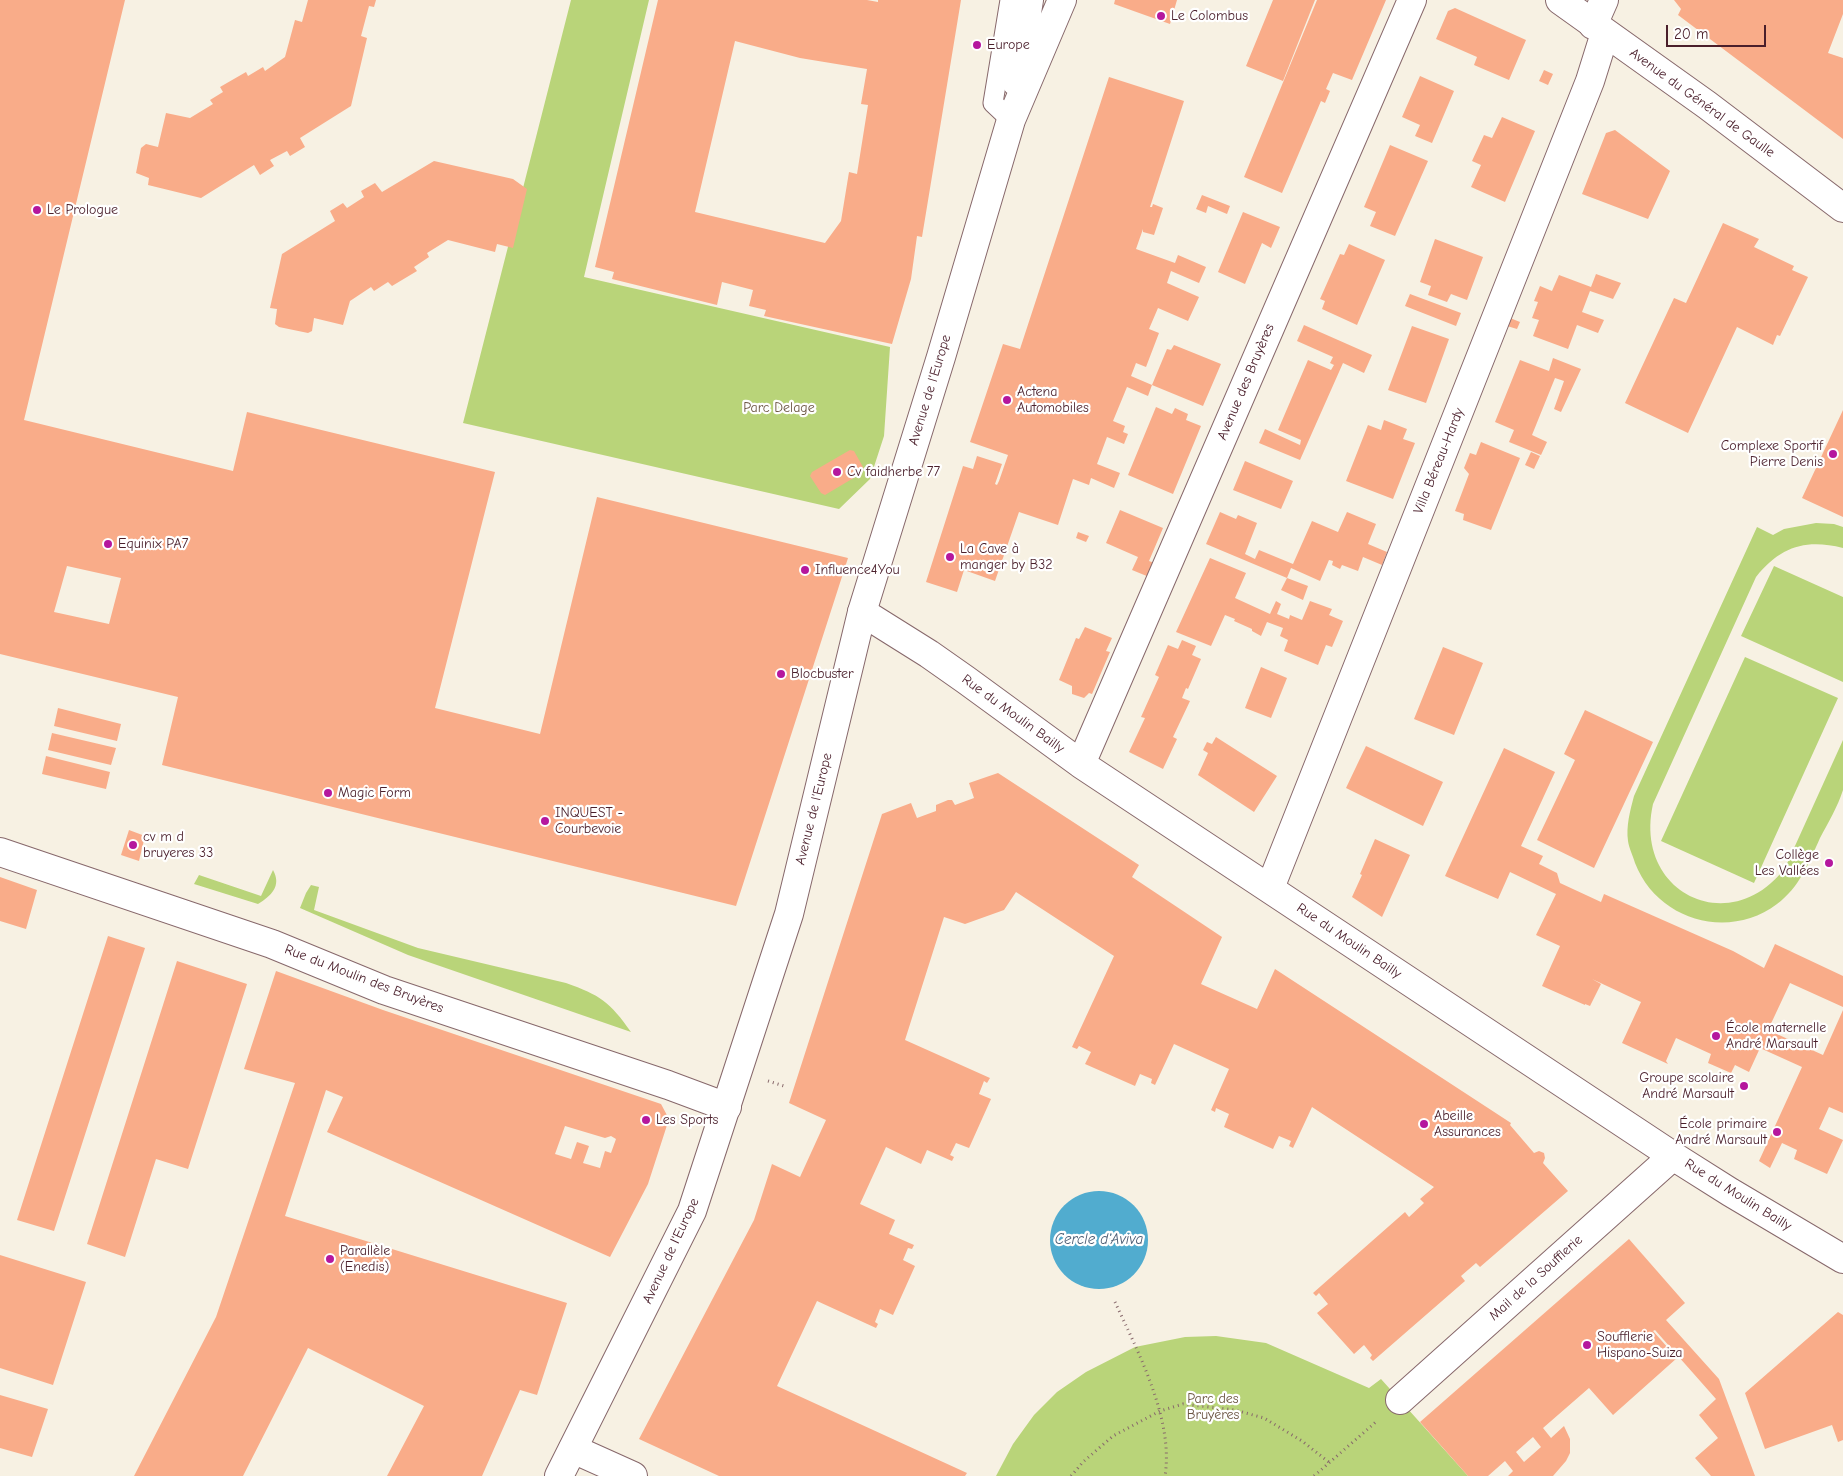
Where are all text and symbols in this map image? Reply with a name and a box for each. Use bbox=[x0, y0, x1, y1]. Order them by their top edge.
place label: Le Colombus bbox=[1171, 8, 1248, 24]
marker: Le Colombus bbox=[1155, 10, 1167, 22]
scale bar bbox=[1668, 15, 1768, 47]
text: 20 m bbox=[1674, 25, 1708, 43]
place label: Europe bbox=[987, 37, 1030, 53]
marker: Europe bbox=[971, 39, 983, 51]
street label: Avenue du Général de Gaulle bbox=[1626, 45, 1778, 161]
place label: Le Prologue bbox=[47, 202, 118, 218]
marker: Le Prologue bbox=[31, 204, 43, 216]
street label: Avenue des Bruyères bbox=[1214, 321, 1278, 443]
street label: Avenue de l'Europe bbox=[905, 333, 955, 447]
place label: Actena Automobiles bbox=[1017, 384, 1089, 417]
marker: Actena Automobiles bbox=[1001, 394, 1013, 406]
park label: Parc Delage bbox=[743, 400, 815, 416]
street label: Villa Béreau-Hardy bbox=[1410, 406, 1468, 516]
place label: Complexe Sportif Pierre Denis bbox=[1721, 438, 1823, 471]
marker: Complexe Sportif Pierre Denis bbox=[1827, 448, 1839, 460]
place label: Cv faidherbe 77 bbox=[847, 464, 940, 480]
marker: Cv faidherbe 77 bbox=[831, 466, 843, 478]
place label: Equinix PA7 bbox=[118, 536, 188, 552]
marker: Equinix PA7 bbox=[102, 538, 114, 550]
place label: La Cave à manger by B32 bbox=[960, 541, 1053, 574]
marker: La Cave à manger by B32 bbox=[944, 551, 956, 563]
place label: Influence4You bbox=[815, 562, 900, 578]
marker: Influence4You bbox=[799, 564, 811, 576]
place label: Blocbuster bbox=[791, 666, 854, 682]
marker: Blocbuster bbox=[775, 668, 787, 680]
street label: Rue du Moulin Bailly bbox=[958, 671, 1068, 757]
street label: Avenue de l'Europe bbox=[792, 751, 836, 867]
place label: Magic Form bbox=[338, 785, 411, 801]
marker: Magic Form bbox=[322, 787, 334, 799]
place label: INQUEST - Courbevoie bbox=[555, 805, 623, 838]
marker: INQUEST - Courbevoie bbox=[539, 815, 551, 827]
place label: cv m d bruyeres 33 bbox=[143, 829, 213, 862]
marker: cv m d bruyeres 33 bbox=[127, 839, 139, 851]
place label: Collège Les Vallées bbox=[1755, 847, 1819, 880]
marker: Collège Les Vallées bbox=[1823, 857, 1835, 869]
street label: Rue du Moulin Bailly bbox=[1293, 900, 1405, 982]
street label: Rue du Moulin des Bruyères bbox=[282, 941, 446, 1017]
place label: École maternelle André Marsault bbox=[1726, 1020, 1826, 1052]
marker: École maternelle André Marsault bbox=[1710, 1030, 1722, 1042]
place label: Groupe scolaire André Marsault bbox=[1639, 1070, 1734, 1102]
marker: Groupe scolaire André Marsault bbox=[1738, 1080, 1750, 1092]
place label: Abeille Assurances bbox=[1434, 1108, 1501, 1140]
place label: Les Sports bbox=[656, 1112, 718, 1128]
marker: Les Sports bbox=[640, 1114, 652, 1126]
place label: École primaire André Marsault bbox=[1675, 1116, 1767, 1148]
marker: Abeille Assurances bbox=[1418, 1118, 1430, 1130]
marker: École primaire André Marsault bbox=[1771, 1126, 1783, 1138]
street label: Rue du Moulin Bailly bbox=[1681, 1155, 1795, 1235]
street label: Avenue de l'Europe bbox=[639, 1195, 703, 1307]
water label: Cercle d'Aviva bbox=[1055, 1231, 1143, 1249]
street label: Mail de la Soufflerie bbox=[1486, 1232, 1586, 1324]
place label: Parallèle (Enedis) bbox=[340, 1243, 390, 1276]
marker: Parallèle (Enedis) bbox=[324, 1253, 336, 1265]
place label: Soufflerie Hispano-Suiza bbox=[1597, 1329, 1683, 1361]
marker: Soufflerie Hispano-Suiza bbox=[1581, 1339, 1593, 1351]
park label: Parc des Bruyères bbox=[1187, 1391, 1239, 1424]

